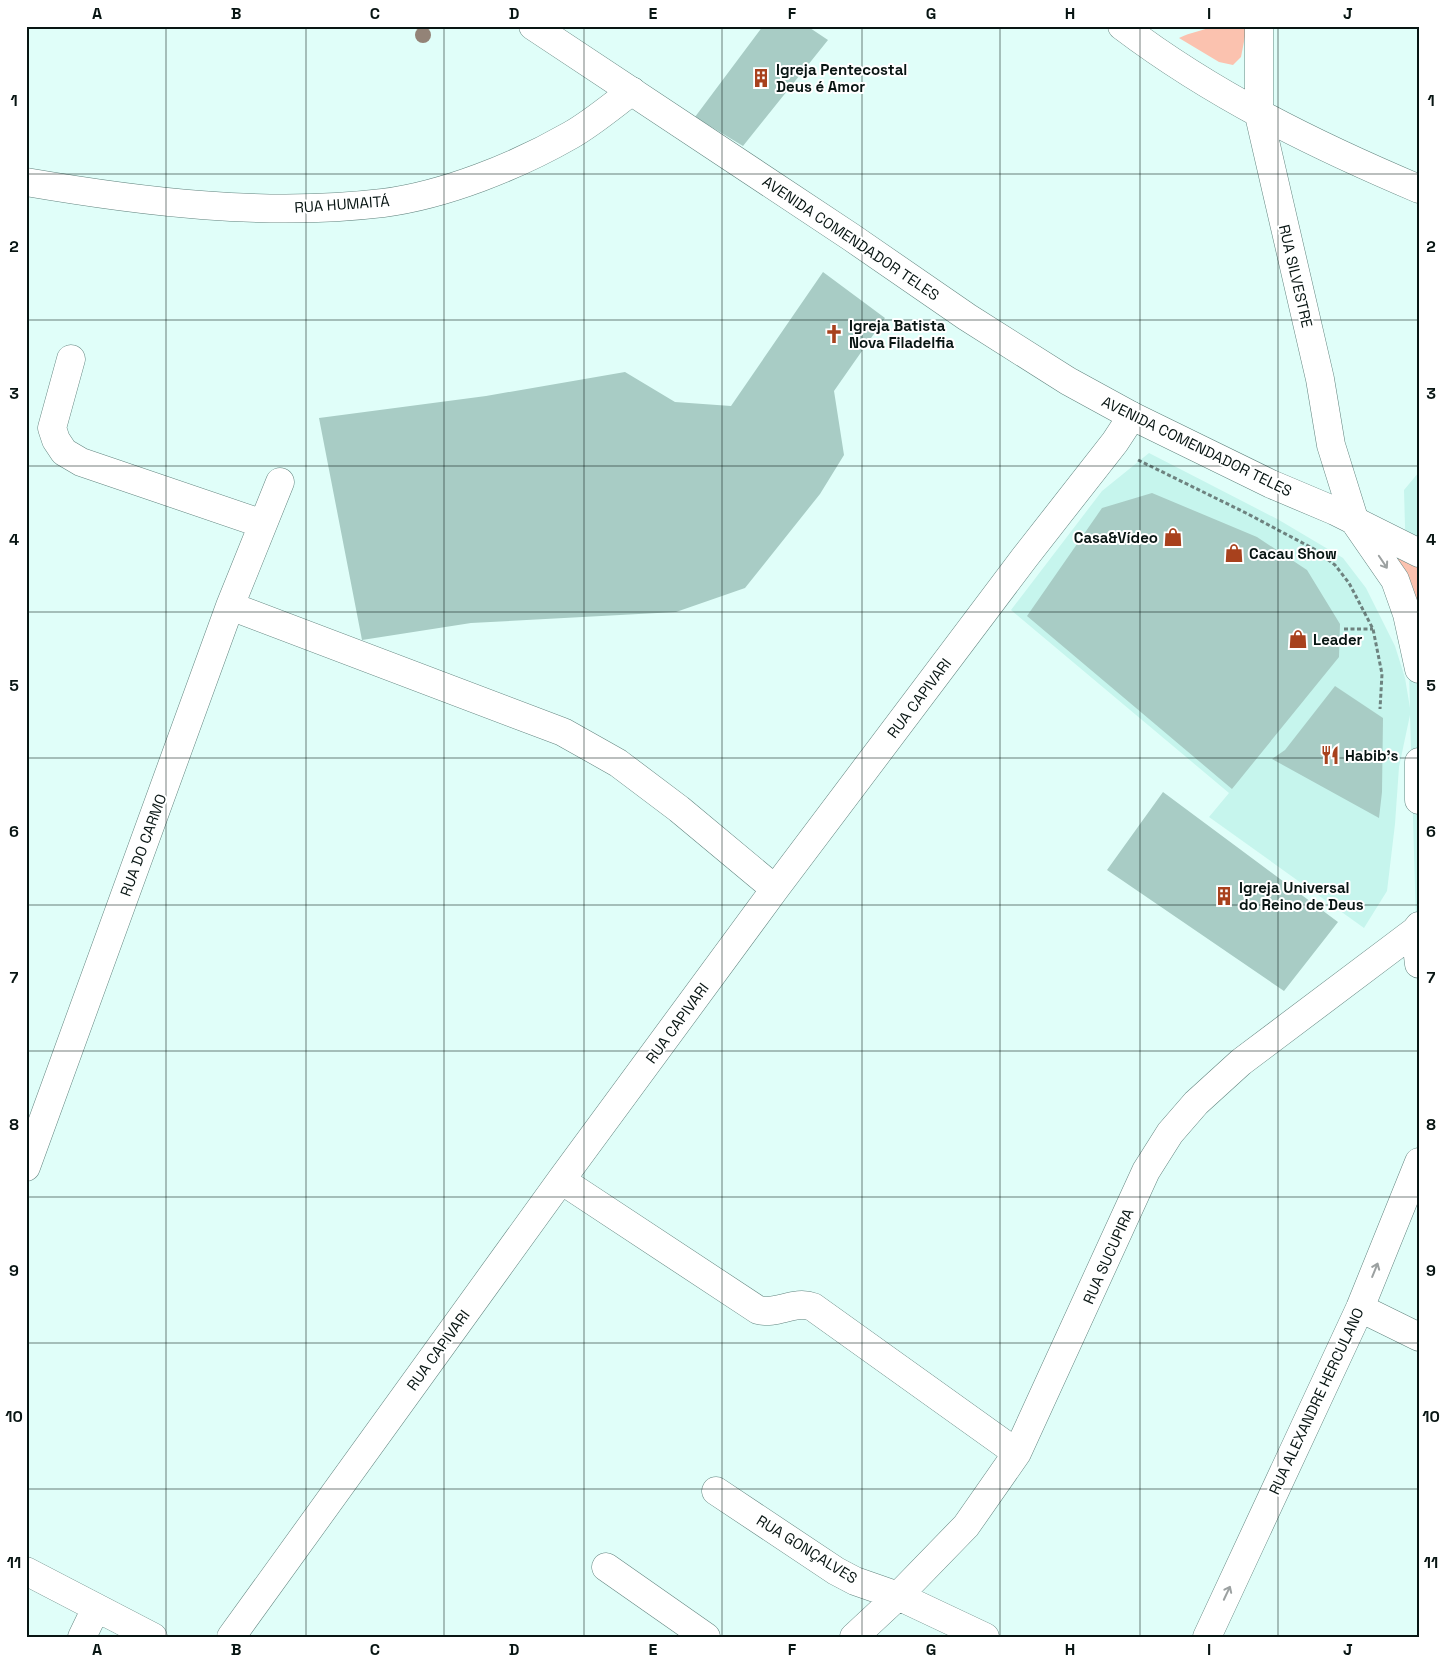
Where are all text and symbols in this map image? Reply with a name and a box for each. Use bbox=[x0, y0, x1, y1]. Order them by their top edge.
text: A bbox=[92, 3, 102, 24]
text: B bbox=[231, 3, 241, 24]
text: C bbox=[370, 3, 380, 24]
text: D bbox=[509, 3, 519, 24]
text: E bbox=[649, 3, 658, 24]
text: F bbox=[788, 3, 797, 24]
text: G bbox=[926, 3, 936, 24]
text: H bbox=[1065, 3, 1075, 24]
text: I bbox=[1207, 3, 1211, 24]
text: J bbox=[1343, 3, 1353, 24]
place label: Igreja Pentecostal Deus é Amor bbox=[776, 60, 907, 96]
building icon: Igreja Pentecostal Deus é Amor bbox=[750, 67, 772, 89]
text: 1 bbox=[10, 90, 18, 111]
text: 1 bbox=[1427, 90, 1435, 111]
street label: AVENIDA COMENDADOR TELES bbox=[759, 172, 943, 304]
street label: RUA HUMAITÁ bbox=[294, 191, 391, 217]
street label: RUA SILVESTRE bbox=[1275, 223, 1317, 329]
text: 2 bbox=[9, 236, 19, 257]
text: 2 bbox=[1426, 236, 1436, 257]
place label: Igreja Batista Nova Filadelfia bbox=[849, 316, 954, 352]
church icon: Igreja Batista Nova Filadelfia bbox=[823, 323, 845, 345]
text: 3 bbox=[9, 383, 19, 404]
text: 3 bbox=[1426, 383, 1436, 404]
street label: AVENIDA COMENDADOR TELES bbox=[1099, 392, 1295, 500]
shop icon: Casa&Vídeo bbox=[1162, 526, 1184, 548]
place label: Casa&Vídeo bbox=[1074, 528, 1158, 547]
text: 4 bbox=[9, 529, 19, 550]
text: 4 bbox=[1426, 529, 1436, 550]
shop icon: Cacau Show bbox=[1223, 542, 1245, 564]
place label: Cacau Show bbox=[1249, 544, 1337, 563]
one-way arrow bbox=[1378, 555, 1388, 569]
shop icon: Leader bbox=[1287, 628, 1309, 650]
place label: Leader bbox=[1313, 630, 1363, 649]
street label: RUA CAPIVARI bbox=[883, 654, 955, 742]
text: 5 bbox=[9, 675, 19, 696]
text: 5 bbox=[1426, 675, 1436, 696]
restaurant icon: Habib's bbox=[1319, 744, 1341, 766]
place label: Habib's bbox=[1345, 746, 1399, 765]
street label: RUA DO CARMO bbox=[116, 791, 170, 899]
text: 6 bbox=[9, 821, 19, 842]
text: 6 bbox=[1426, 821, 1436, 842]
place label: Igreja Universal do Reino de Deus bbox=[1239, 878, 1364, 914]
building icon: Igreja Universal do Reino de Deus bbox=[1213, 885, 1235, 907]
text: 7 bbox=[10, 967, 19, 988]
text: 7 bbox=[1427, 967, 1436, 988]
street label: RUA CAPIVARI bbox=[641, 979, 713, 1067]
text: 8 bbox=[9, 1114, 19, 1135]
text: 8 bbox=[1426, 1114, 1436, 1135]
street label: RUA SUCUPIRA bbox=[1078, 1205, 1138, 1307]
text: 9 bbox=[9, 1260, 19, 1281]
text: 9 bbox=[1426, 1260, 1436, 1281]
one-way arrow bbox=[1371, 1263, 1381, 1278]
street label: RUA ALEXANDRE HERCULANO bbox=[1264, 1305, 1368, 1497]
street label: RUA CAPIVARI bbox=[402, 1306, 474, 1394]
text: 10 bbox=[5, 1406, 23, 1427]
text: 10 bbox=[1422, 1406, 1440, 1427]
street label: RUA GONÇALVES bbox=[753, 1510, 861, 1588]
text: 11 bbox=[7, 1552, 21, 1573]
text: 11 bbox=[1424, 1552, 1438, 1573]
one-way arrow bbox=[1223, 1585, 1233, 1600]
text: A bbox=[92, 1639, 102, 1660]
text: B bbox=[231, 1639, 241, 1660]
text: C bbox=[370, 1639, 380, 1660]
text: D bbox=[509, 1639, 519, 1660]
text: E bbox=[649, 1639, 658, 1660]
text: F bbox=[788, 1639, 797, 1660]
text: G bbox=[926, 1639, 936, 1660]
text: H bbox=[1065, 1639, 1075, 1660]
text: I bbox=[1207, 1639, 1211, 1660]
text: J bbox=[1343, 1639, 1353, 1660]

